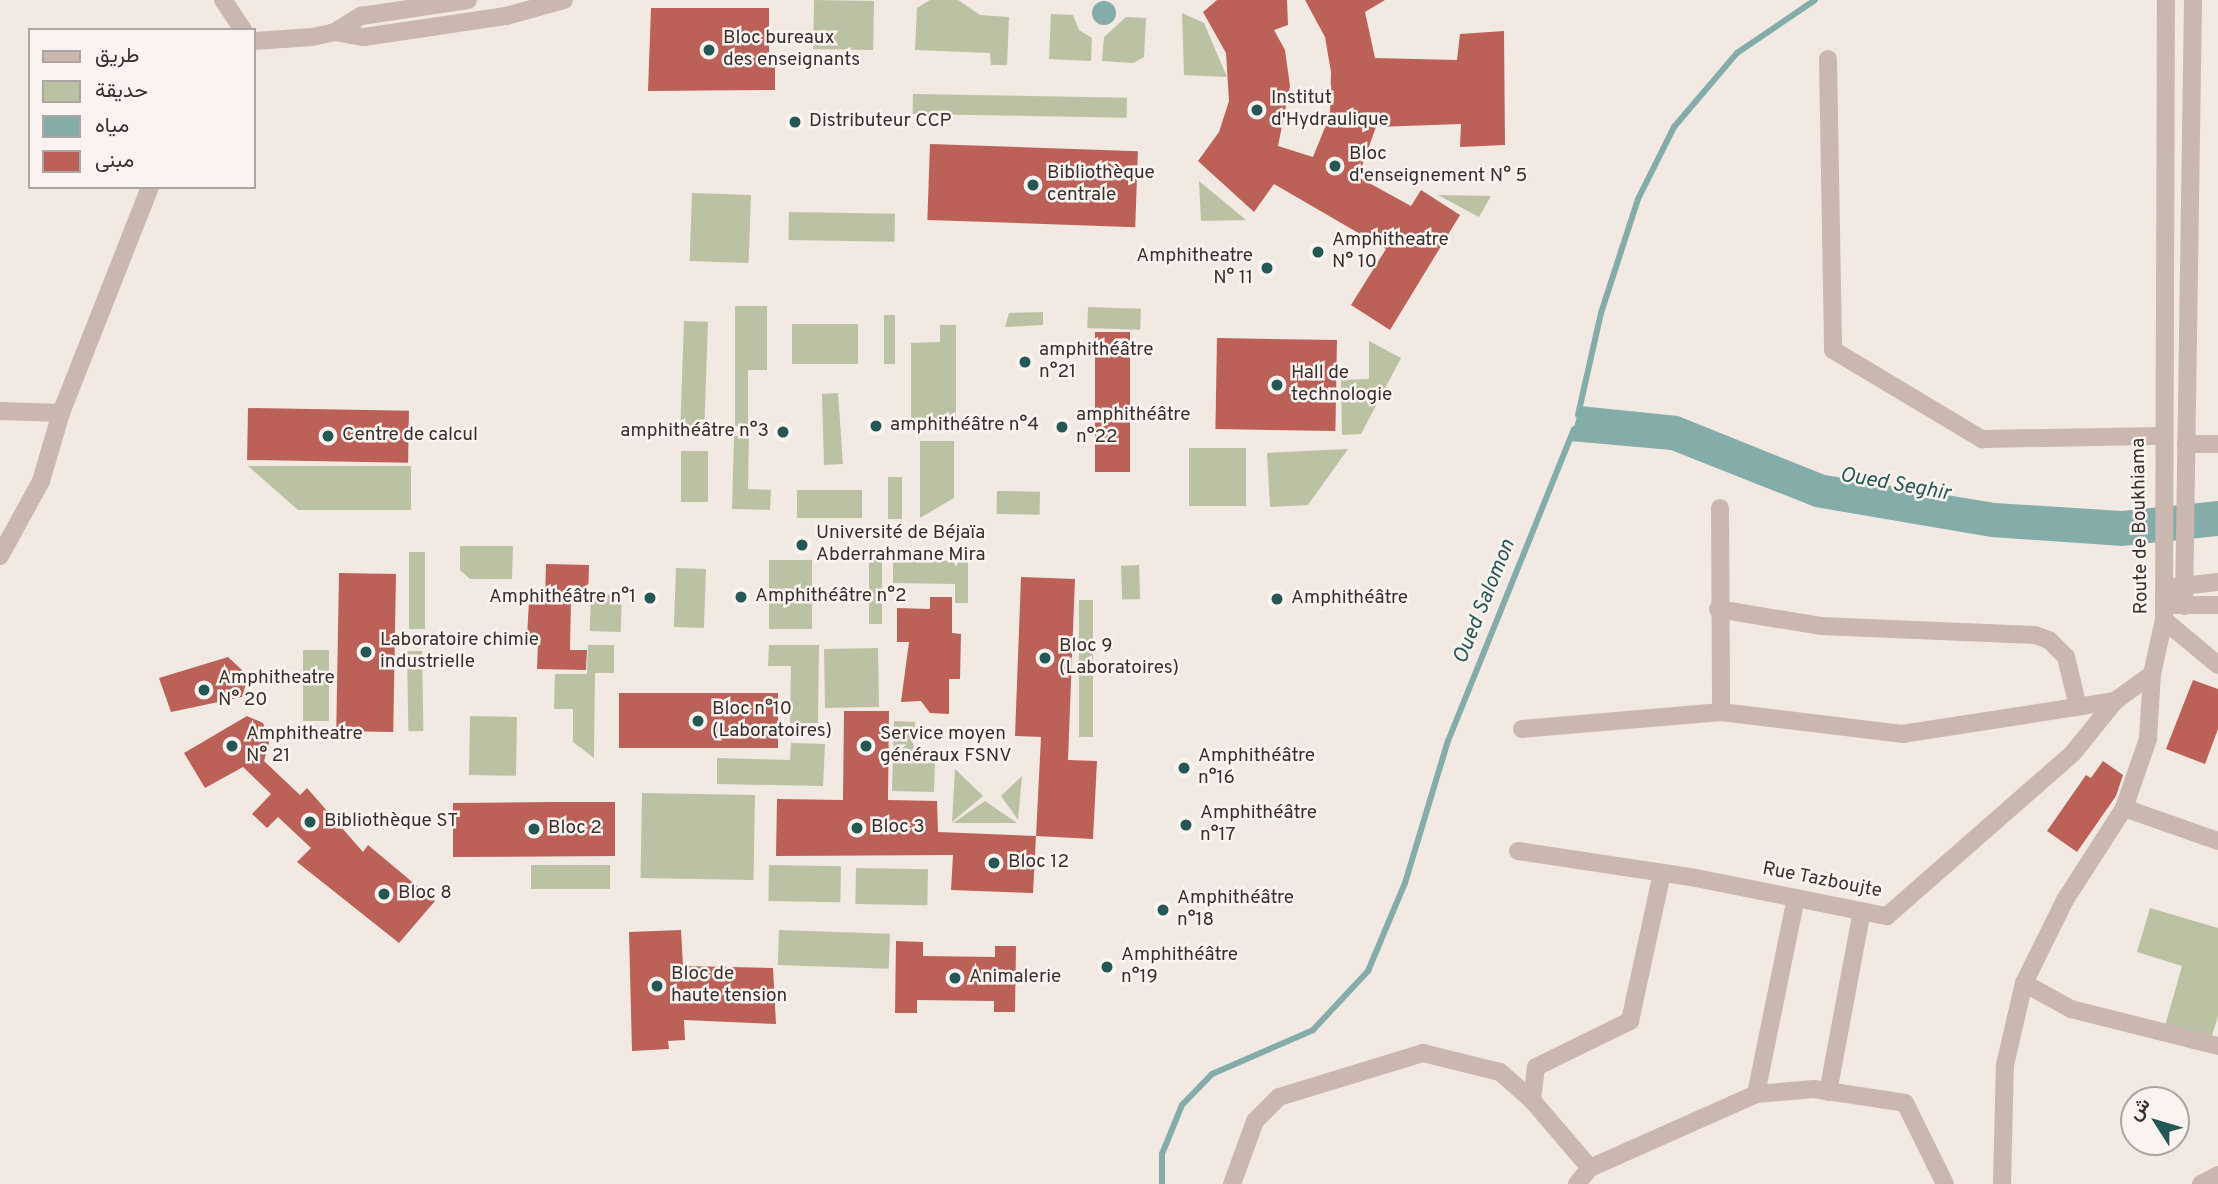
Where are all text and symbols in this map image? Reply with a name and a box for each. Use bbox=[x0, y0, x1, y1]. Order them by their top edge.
legend bbox=[28, 28, 256, 189]
place label: Bloc bureaux des enseignants bbox=[723, 28, 860, 72]
marker: Bloc bureaux des enseignants bbox=[701, 42, 717, 58]
text: طريق bbox=[95, 43, 140, 70]
text: حديقة bbox=[95, 78, 148, 105]
place label: Institut d'Hydraulique bbox=[1271, 88, 1389, 132]
marker: Institut d'Hydraulique bbox=[1249, 102, 1265, 118]
place label: Distributeur CCP bbox=[809, 111, 952, 133]
text: مياه bbox=[95, 113, 129, 140]
marker: Distributeur CCP bbox=[787, 114, 803, 130]
place label: Bloc d'enseignement N° 5 bbox=[1349, 144, 1527, 188]
text: مبنى bbox=[95, 148, 134, 175]
marker: Bloc d'enseignement N° 5 bbox=[1327, 158, 1343, 174]
place label: Bibliothèque centrale bbox=[1047, 163, 1155, 207]
marker: Bibliothèque centrale bbox=[1025, 177, 1041, 193]
place label: Amphitheatre N° 10 bbox=[1332, 230, 1449, 274]
marker: Amphitheatre N° 10 bbox=[1310, 244, 1326, 260]
place label: Amphitheatre N° 11 bbox=[1136, 246, 1253, 290]
marker: Amphitheatre N° 11 bbox=[1259, 260, 1275, 276]
place label: amphithéâtre n°21 bbox=[1039, 340, 1153, 384]
marker: amphithéâtre n°21 bbox=[1017, 354, 1033, 370]
place label: Hall de technologie bbox=[1291, 363, 1392, 407]
marker: Hall de technologie bbox=[1269, 377, 1285, 393]
place label: amphithéâtre n°22 bbox=[1076, 405, 1190, 449]
place label: amphithéâtre n°4 bbox=[890, 415, 1039, 437]
marker: amphithéâtre n°4 bbox=[868, 418, 884, 434]
marker: amphithéâtre n°22 bbox=[1054, 419, 1070, 435]
place label: amphithéâtre n°3 bbox=[620, 421, 769, 443]
marker: amphithéâtre n°3 bbox=[775, 424, 791, 440]
place label: Centre de calcul bbox=[342, 425, 478, 447]
marker: Centre de calcul bbox=[320, 428, 336, 444]
street label: Route de Boukhiama bbox=[2128, 438, 2154, 614]
water label: Oued Seghir bbox=[1838, 463, 1952, 507]
place label: Université de Béjaïa Abderrahmane Mira bbox=[816, 523, 985, 567]
water label: Oued Salomon bbox=[1449, 536, 1521, 668]
marker: Université de Béjaïa Abderrahmane Mira bbox=[794, 537, 810, 553]
place label: Amphithéâtre n°2 bbox=[755, 586, 907, 608]
place label: Amphithéâtre n°1 bbox=[489, 587, 636, 609]
place label: Amphithéâtre bbox=[1291, 588, 1408, 610]
marker: Amphithéâtre n°2 bbox=[733, 589, 749, 605]
marker: Amphithéâtre n°1 bbox=[642, 590, 658, 606]
marker: Amphithéâtre bbox=[1269, 591, 1285, 607]
place label: Laboratoire chimie industrielle bbox=[380, 630, 539, 674]
place label: Bloc 9 (Laboratoires) bbox=[1059, 636, 1179, 680]
marker: Laboratoire chimie industrielle bbox=[358, 644, 374, 660]
marker: Bloc 9 (Laboratoires) bbox=[1037, 650, 1053, 666]
place label: Amphitheatre N° 20 bbox=[218, 668, 335, 712]
marker: Amphitheatre N° 20 bbox=[196, 682, 212, 698]
place label: Bloc n°10 (Laboratoires) bbox=[712, 699, 832, 743]
marker: Bloc n°10 (Laboratoires) bbox=[690, 713, 706, 729]
place label: Amphitheatre N° 21 bbox=[246, 724, 363, 768]
place label: Service moyen généraux FSNV bbox=[880, 724, 1012, 768]
marker: Amphitheatre N° 21 bbox=[224, 738, 240, 754]
marker: Service moyen généraux FSNV bbox=[858, 738, 874, 754]
place label: Amphithéâtre n°16 bbox=[1198, 746, 1315, 790]
marker: Amphithéâtre n°16 bbox=[1176, 760, 1192, 776]
place label: Amphithéâtre n°17 bbox=[1200, 803, 1317, 847]
place label: Bibliothèque ST bbox=[324, 811, 458, 833]
marker: Bibliothèque ST bbox=[302, 814, 318, 830]
place label: Bloc 3 bbox=[871, 817, 925, 839]
marker: Amphithéâtre n°17 bbox=[1178, 817, 1194, 833]
place label: Bloc 2 bbox=[548, 818, 602, 840]
marker: Bloc 3 bbox=[849, 820, 865, 836]
marker: Bloc 2 bbox=[526, 821, 542, 837]
place label: Bloc 12 bbox=[1008, 852, 1069, 874]
marker: Bloc 12 bbox=[986, 855, 1002, 871]
street label: Rue Tazboujte bbox=[1760, 858, 1884, 904]
place label: Bloc 8 bbox=[398, 883, 452, 905]
marker: Bloc 8 bbox=[376, 886, 392, 902]
place label: Amphithéâtre n°18 bbox=[1177, 888, 1294, 932]
marker: Amphithéâtre n°18 bbox=[1155, 902, 1171, 918]
place label: Amphithéâtre n°19 bbox=[1121, 945, 1238, 989]
marker: Amphithéâtre n°19 bbox=[1099, 959, 1115, 975]
place label: Bloc de haute tension bbox=[671, 964, 787, 1008]
place label: Animalerie bbox=[969, 967, 1061, 989]
marker: Animalerie bbox=[947, 970, 963, 986]
marker: Bloc de haute tension bbox=[649, 978, 665, 994]
north arrow bbox=[2120, 1086, 2190, 1156]
text: ش bbox=[2123, 1093, 2156, 1126]

